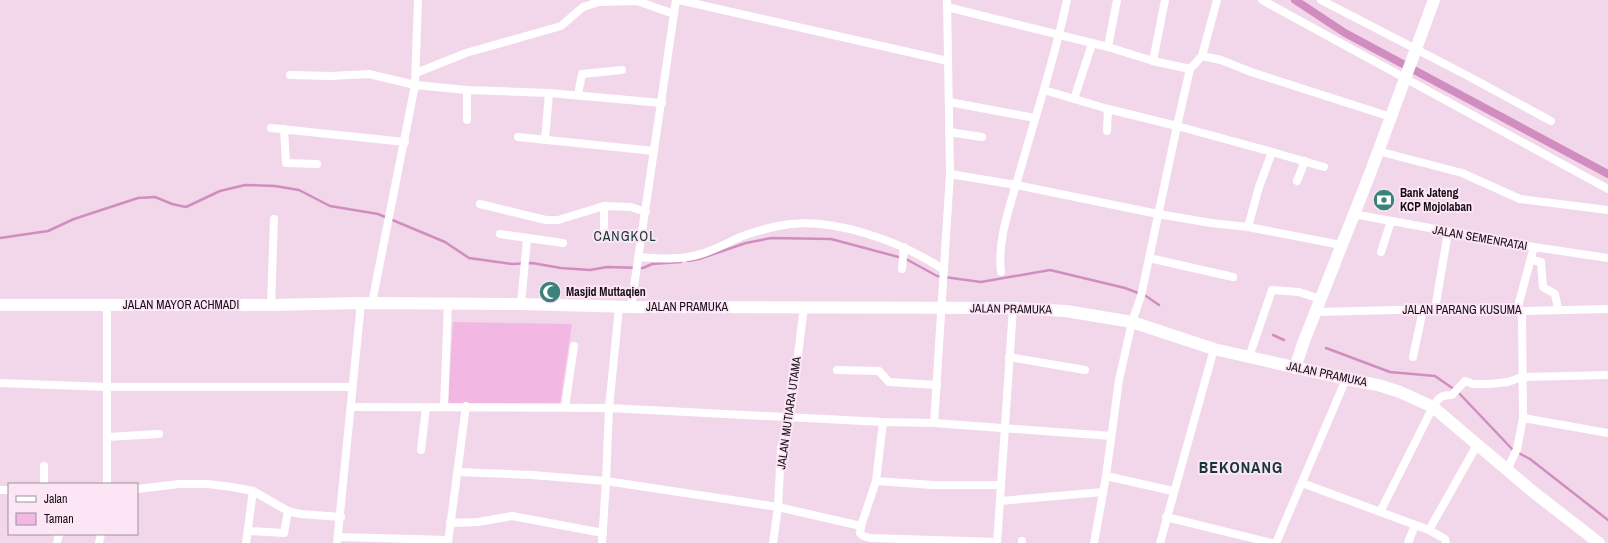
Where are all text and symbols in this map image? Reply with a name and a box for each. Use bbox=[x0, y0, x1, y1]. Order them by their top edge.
place label: Bank Jateng KCP Mojolaban bbox=[1400, 185, 1472, 215]
bank icon: Bank Jateng KCP Mojolaban bbox=[1371, 187, 1397, 213]
street label: JALAN SEMENRATAI bbox=[1431, 222, 1529, 254]
district label: CANGKOL bbox=[593, 227, 657, 245]
mosque icon: Masjid Muttaqien bbox=[537, 279, 563, 305]
place label: Masjid Muttaqien bbox=[566, 284, 646, 300]
street label: JALAN MAYOR ACHMADI bbox=[123, 297, 239, 313]
street label: JALAN PRAMUKA bbox=[646, 299, 728, 315]
street label: JALAN PRAMUKA bbox=[970, 300, 1053, 318]
street label: JALAN PARANG KUSUMA bbox=[1402, 302, 1522, 318]
street label: JALAN MUTIARA UTAMA bbox=[773, 355, 805, 470]
street label: JALAN PRAMUKA bbox=[1285, 358, 1369, 390]
district label: BEKONANG bbox=[1199, 456, 1283, 478]
legend bbox=[8, 483, 138, 535]
text: Jalan bbox=[44, 491, 68, 507]
text: Taman bbox=[44, 511, 74, 527]

